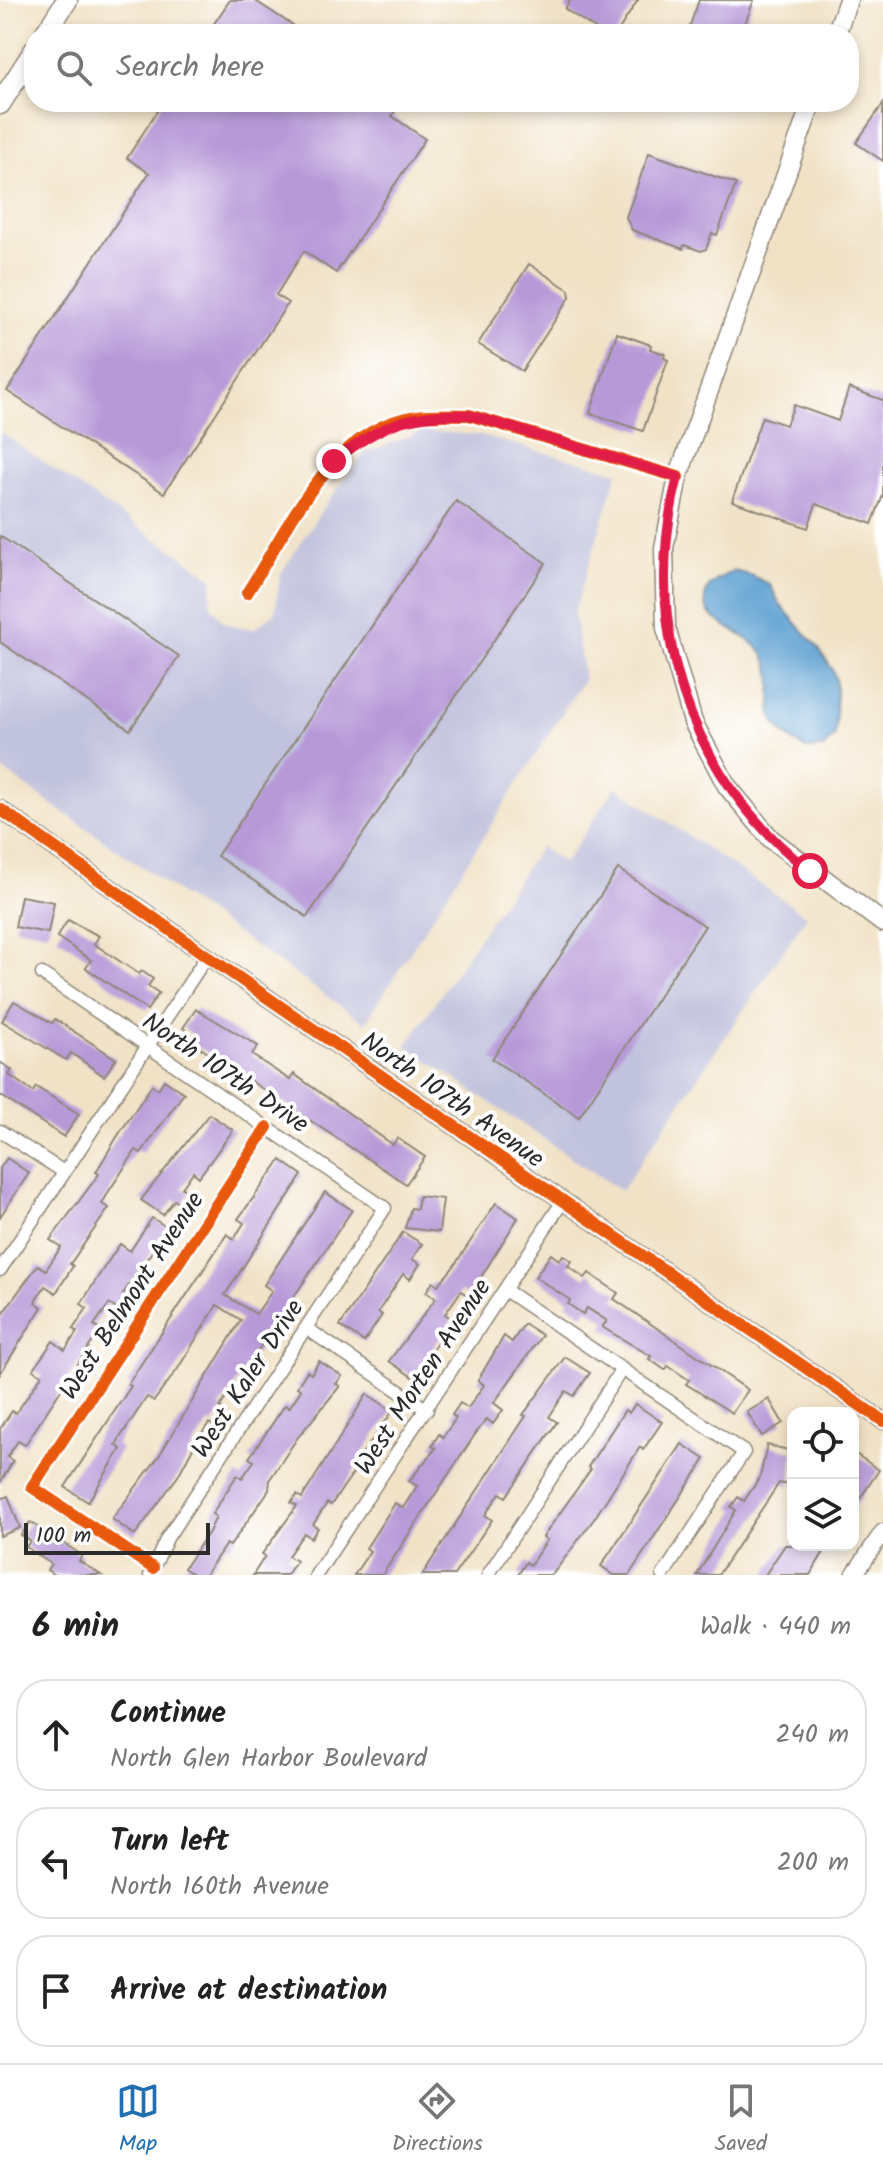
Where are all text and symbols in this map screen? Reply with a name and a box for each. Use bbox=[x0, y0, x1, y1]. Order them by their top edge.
search box bbox=[24, 24, 859, 112]
text: Search here bbox=[116, 44, 264, 92]
icon: search bbox=[52, 46, 96, 90]
route end bbox=[316, 443, 352, 479]
route start bbox=[792, 853, 828, 889]
street label: North 107th Drive bbox=[133, 1002, 317, 1146]
street label: North 107th Avenue bbox=[351, 1021, 553, 1180]
street label: West Belmont Avenue bbox=[49, 1183, 216, 1409]
street label: West Morten Avenue bbox=[344, 1270, 503, 1484]
street label: West Kaler Drive bbox=[181, 1291, 316, 1467]
map controls bbox=[787, 1407, 859, 1551]
button: locate bbox=[787, 1407, 859, 1479]
button: layers bbox=[787, 1479, 859, 1551]
scale bar bbox=[24, 1519, 210, 1555]
text: 100 m bbox=[36, 1519, 91, 1554]
text: 6 min bbox=[32, 1600, 119, 1654]
text: Walk · 440 m bbox=[700, 1606, 851, 1648]
text: Continue bbox=[110, 1690, 226, 1738]
icon: ahead bbox=[34, 1713, 78, 1757]
text: 240 m bbox=[775, 1714, 849, 1756]
text: North Glen Harbor Boulevard bbox=[110, 1738, 427, 1780]
text: Turn left bbox=[110, 1818, 229, 1866]
icon: left bbox=[34, 1841, 78, 1885]
text: 200 m bbox=[777, 1842, 849, 1884]
text: North 160th Avenue bbox=[110, 1866, 329, 1908]
text: Arrive at destination bbox=[110, 1967, 387, 2015]
icon: arrive bbox=[34, 1969, 78, 2013]
tab: Map bbox=[116, 2079, 160, 2162]
tab: Directions bbox=[392, 2079, 483, 2162]
tab: Saved bbox=[715, 2079, 767, 2162]

